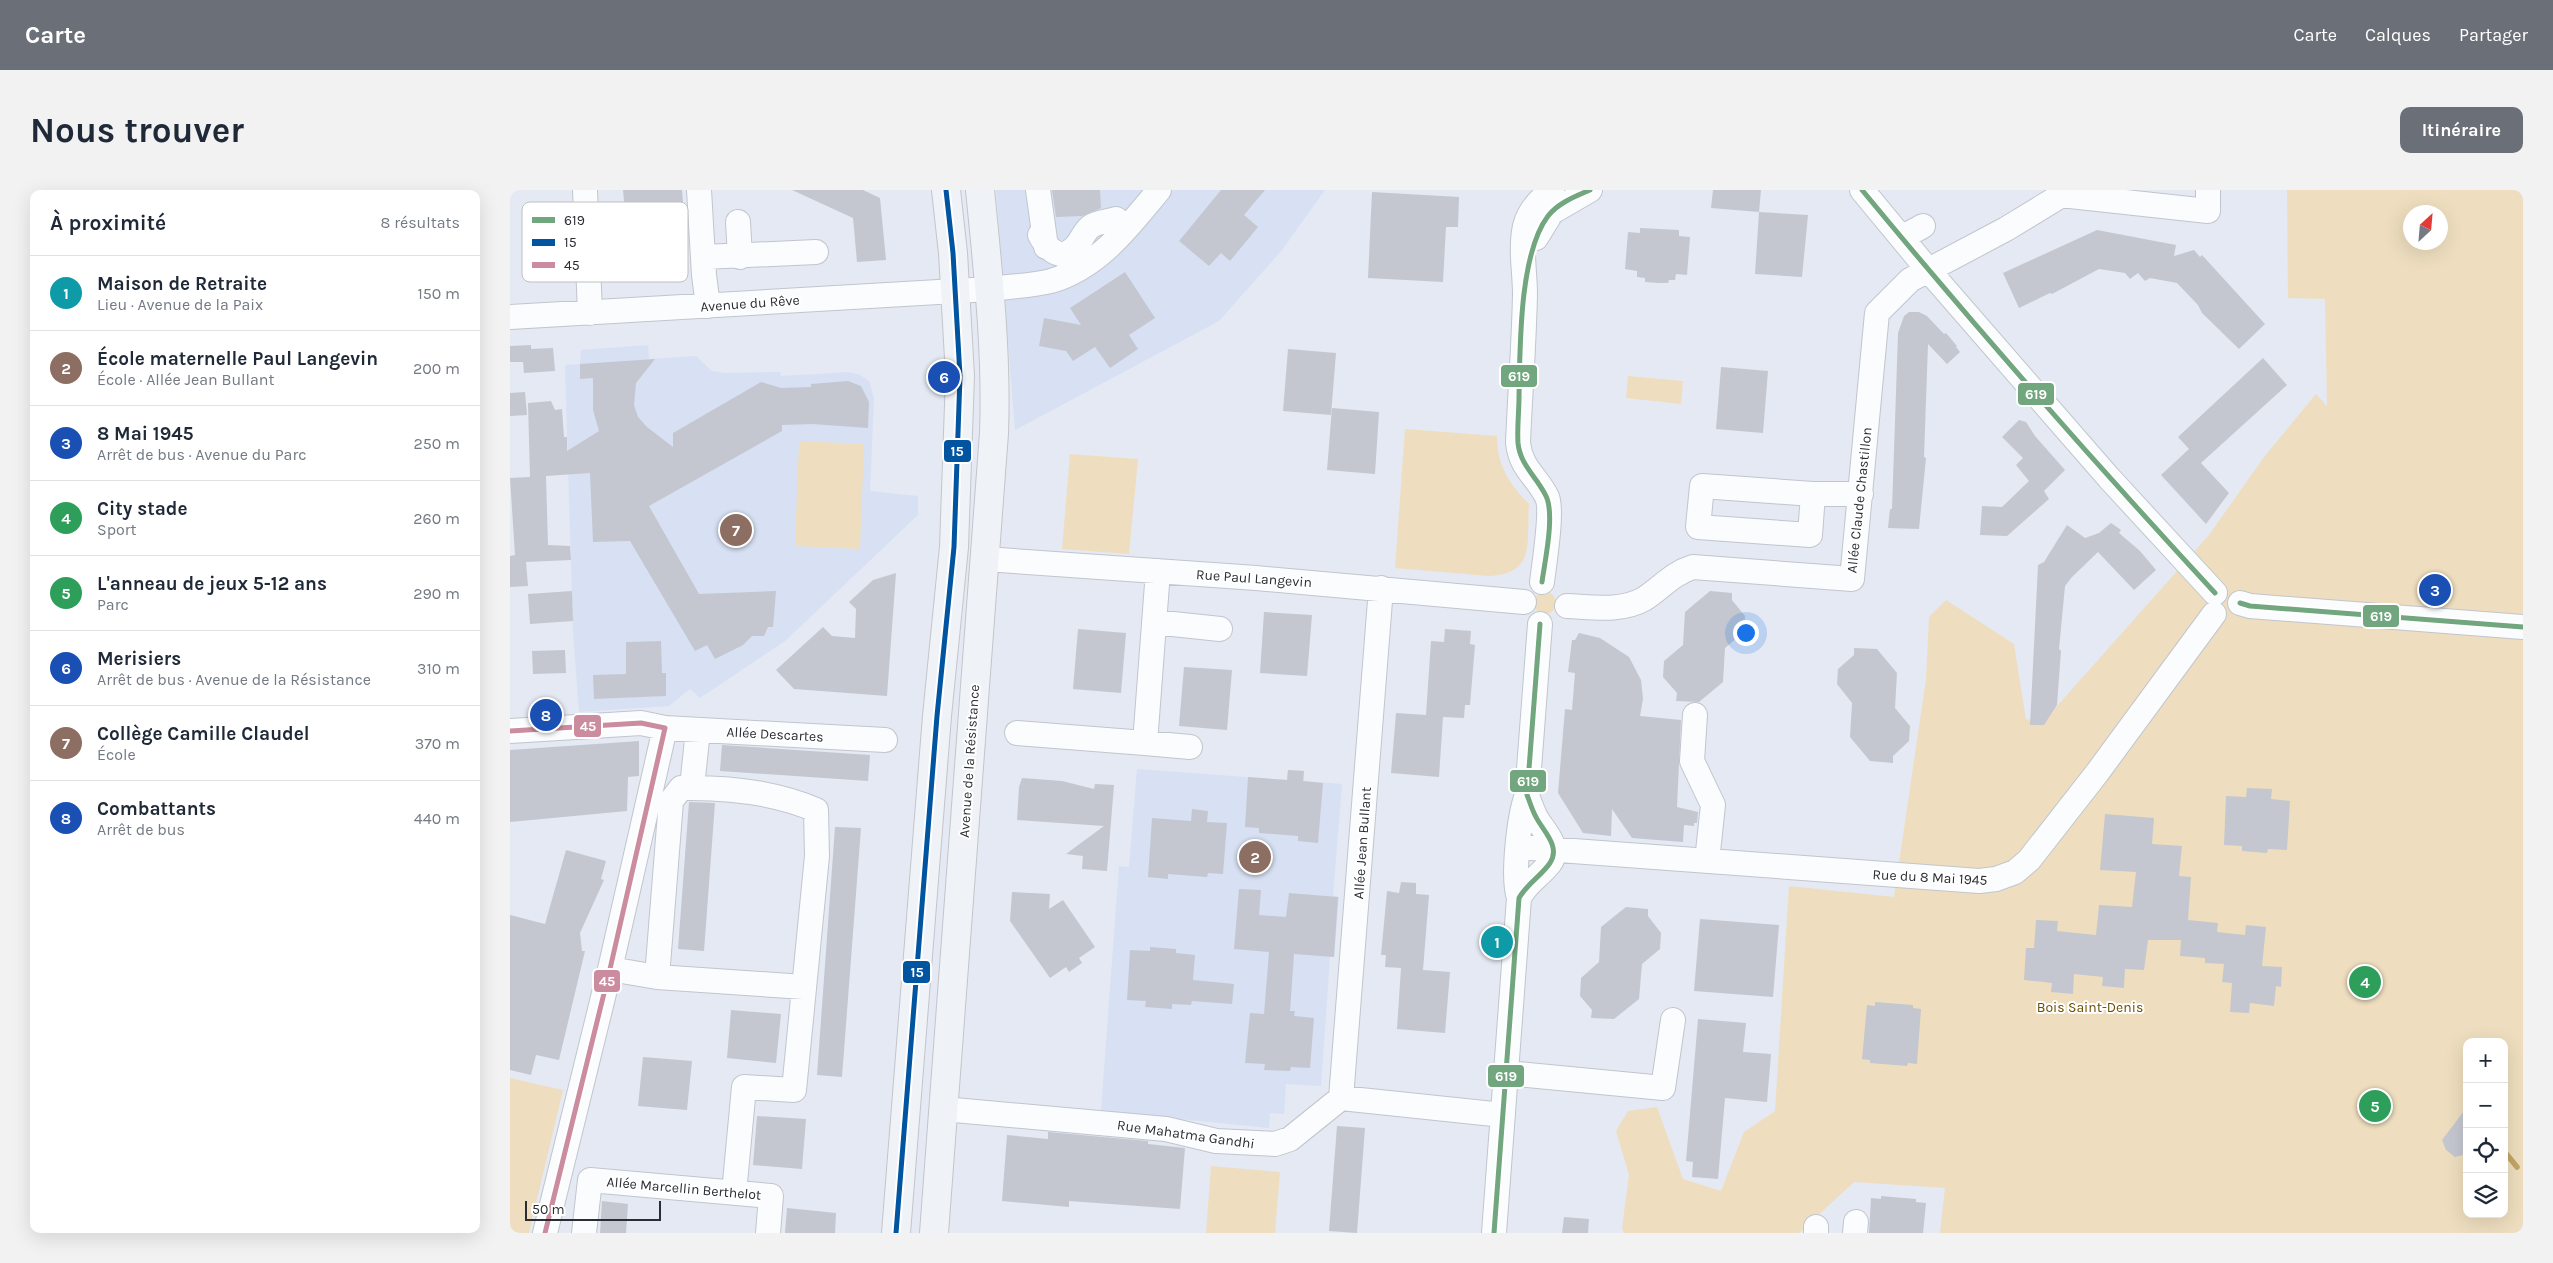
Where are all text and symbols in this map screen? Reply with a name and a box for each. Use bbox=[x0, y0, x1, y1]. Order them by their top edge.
text: Carte bbox=[25, 21, 86, 49]
text: Carte bbox=[2293, 24, 2337, 46]
text: Calques bbox=[2365, 24, 2431, 46]
text: Partager bbox=[2459, 24, 2528, 46]
button: Itinéraire bbox=[2400, 107, 2523, 153]
text: Nous trouver bbox=[30, 110, 244, 151]
legend bbox=[522, 202, 688, 282]
north arrow bbox=[2403, 205, 2448, 250]
text: À proximité bbox=[50, 211, 166, 235]
text: 619 bbox=[564, 212, 585, 229]
text: 8 résultats bbox=[381, 213, 460, 232]
text: 15 bbox=[564, 234, 577, 251]
text: 45 bbox=[564, 257, 580, 274]
text: Maison de Retraite bbox=[97, 273, 267, 295]
text: 1 bbox=[63, 284, 69, 303]
text: 150 m bbox=[417, 284, 460, 303]
street label: Avenue du Rêve bbox=[700, 292, 800, 315]
text: Lieu · Avenue de la Paix bbox=[97, 295, 263, 314]
text: École maternelle Paul Langevin bbox=[97, 348, 378, 370]
pin: 6 bbox=[928, 358, 960, 396]
text: 2 bbox=[61, 359, 71, 378]
text: 200 m bbox=[413, 359, 460, 378]
line badge: 619 bbox=[1500, 364, 1538, 388]
text: 619 bbox=[1508, 368, 1530, 385]
text: École · Allée Jean Bullant bbox=[97, 370, 275, 389]
line badge: 619 bbox=[2017, 382, 2055, 406]
text: 619 bbox=[2025, 386, 2047, 403]
text: 8 Mai 1945 bbox=[97, 423, 194, 445]
street label: Allée Claude Chastillon bbox=[1843, 426, 1876, 574]
text: 3 bbox=[61, 434, 71, 453]
text: 250 m bbox=[413, 434, 460, 453]
line badge: 15 bbox=[943, 439, 972, 463]
text: 15 bbox=[950, 443, 964, 460]
text: Arrêt de bus · Avenue du Parc bbox=[97, 445, 306, 464]
text: City stade bbox=[97, 498, 188, 520]
text: 4 bbox=[61, 509, 71, 528]
text: 260 m bbox=[413, 509, 460, 528]
pin: 7 bbox=[720, 511, 752, 549]
text: Sport bbox=[97, 520, 137, 539]
street label: Rue Paul Langevin bbox=[1195, 566, 1313, 591]
pin: 3 bbox=[2419, 571, 2451, 609]
text: L'anneau de jeux 5-12 ans bbox=[97, 573, 327, 595]
text: 5 bbox=[61, 584, 71, 603]
text: 290 m bbox=[413, 584, 460, 603]
text: Parc bbox=[97, 595, 129, 614]
line badge: 619 bbox=[2362, 604, 2400, 628]
text: 619 bbox=[2370, 608, 2392, 625]
your location bbox=[1733, 620, 1759, 646]
text: Merisiers bbox=[97, 648, 181, 670]
text: 6 bbox=[61, 659, 71, 678]
text: 310 m bbox=[417, 659, 460, 678]
text: Arrêt de bus · Avenue de la Résistance bbox=[97, 670, 371, 689]
street label: Avenue de la Résistance bbox=[956, 684, 983, 838]
pin: 8 bbox=[530, 696, 562, 734]
line badge: 45 bbox=[573, 714, 602, 738]
text: 45 bbox=[580, 718, 596, 735]
text: Collège Camille Claudel bbox=[97, 723, 310, 745]
street label: Allée Descartes bbox=[726, 723, 824, 746]
text: 7 bbox=[62, 734, 70, 753]
text: 370 m bbox=[415, 734, 460, 753]
text: École bbox=[97, 745, 136, 764]
line badge: 619 bbox=[1509, 769, 1547, 793]
text: 619 bbox=[1517, 773, 1539, 790]
street label: Allée Jean Bullant bbox=[1350, 786, 1375, 900]
text: Combattants bbox=[97, 798, 216, 820]
text: 8 bbox=[61, 809, 71, 828]
text: 440 m bbox=[414, 809, 460, 828]
text: Arrêt de bus bbox=[97, 820, 185, 839]
pin: 2 bbox=[1239, 838, 1271, 876]
street label: Rue du 8 Mai 1945 bbox=[1872, 866, 1988, 889]
pin: 1 bbox=[1481, 923, 1513, 961]
line badge: 15 bbox=[902, 960, 931, 984]
pin: 4 bbox=[2349, 963, 2381, 1001]
text: 15 bbox=[910, 964, 924, 981]
line badge: 45 bbox=[593, 969, 621, 993]
text: 45 bbox=[599, 973, 615, 990]
park label: Bois Saint-Denis bbox=[2037, 999, 2143, 1016]
map controls bbox=[2463, 1038, 2508, 1218]
button: + bbox=[2463, 1038, 2508, 1083]
line badge: 619 bbox=[1487, 1064, 1525, 1088]
text: 619 bbox=[1495, 1068, 1517, 1085]
button: − bbox=[2463, 1083, 2508, 1128]
pin: 5 bbox=[2359, 1087, 2391, 1125]
street label: Rue Mahatma Gandhi bbox=[1116, 1116, 1256, 1153]
button: locate bbox=[2463, 1128, 2508, 1173]
street label: Allée Marcellin Berthelot bbox=[606, 1173, 762, 1204]
button: layers bbox=[2463, 1173, 2508, 1218]
scale bar bbox=[525, 1198, 661, 1221]
text: 50 m bbox=[532, 1201, 565, 1218]

